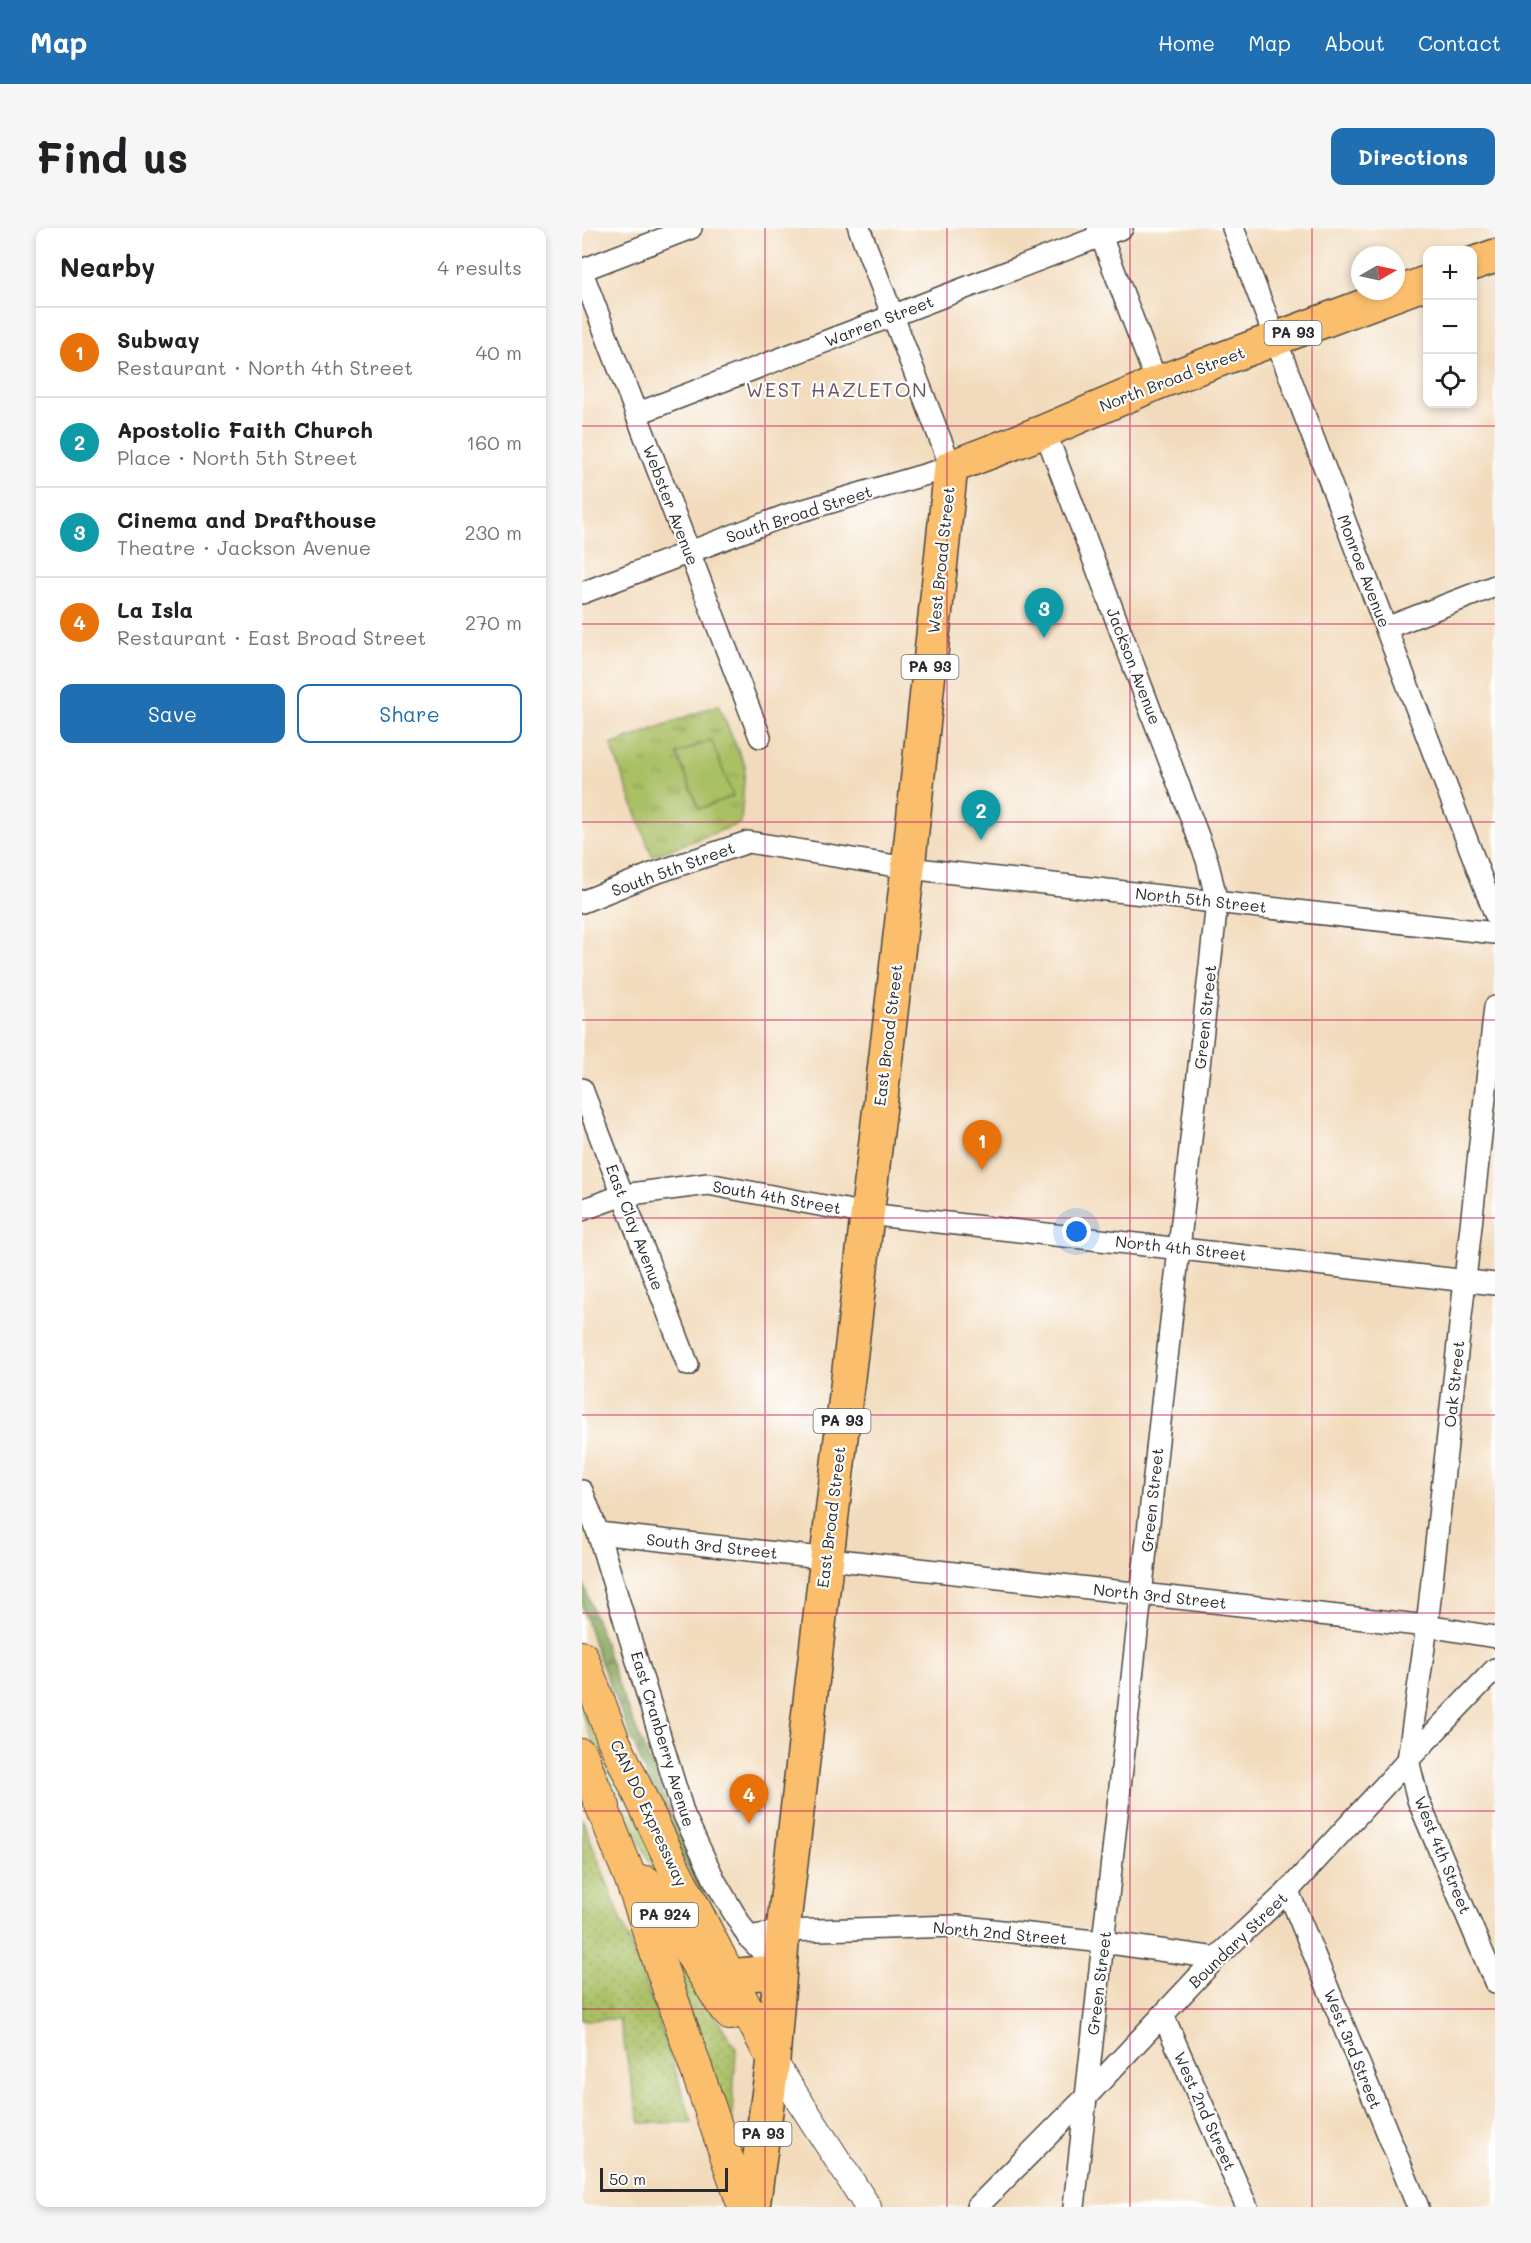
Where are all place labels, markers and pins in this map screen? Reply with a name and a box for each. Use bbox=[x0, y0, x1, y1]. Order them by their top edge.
pin: 3 bbox=[1024, 588, 1064, 638]
pin: 2 bbox=[962, 790, 1000, 840]
pin: 1 bbox=[962, 1120, 1002, 1170]
pin: 4 bbox=[730, 1774, 768, 1824]

